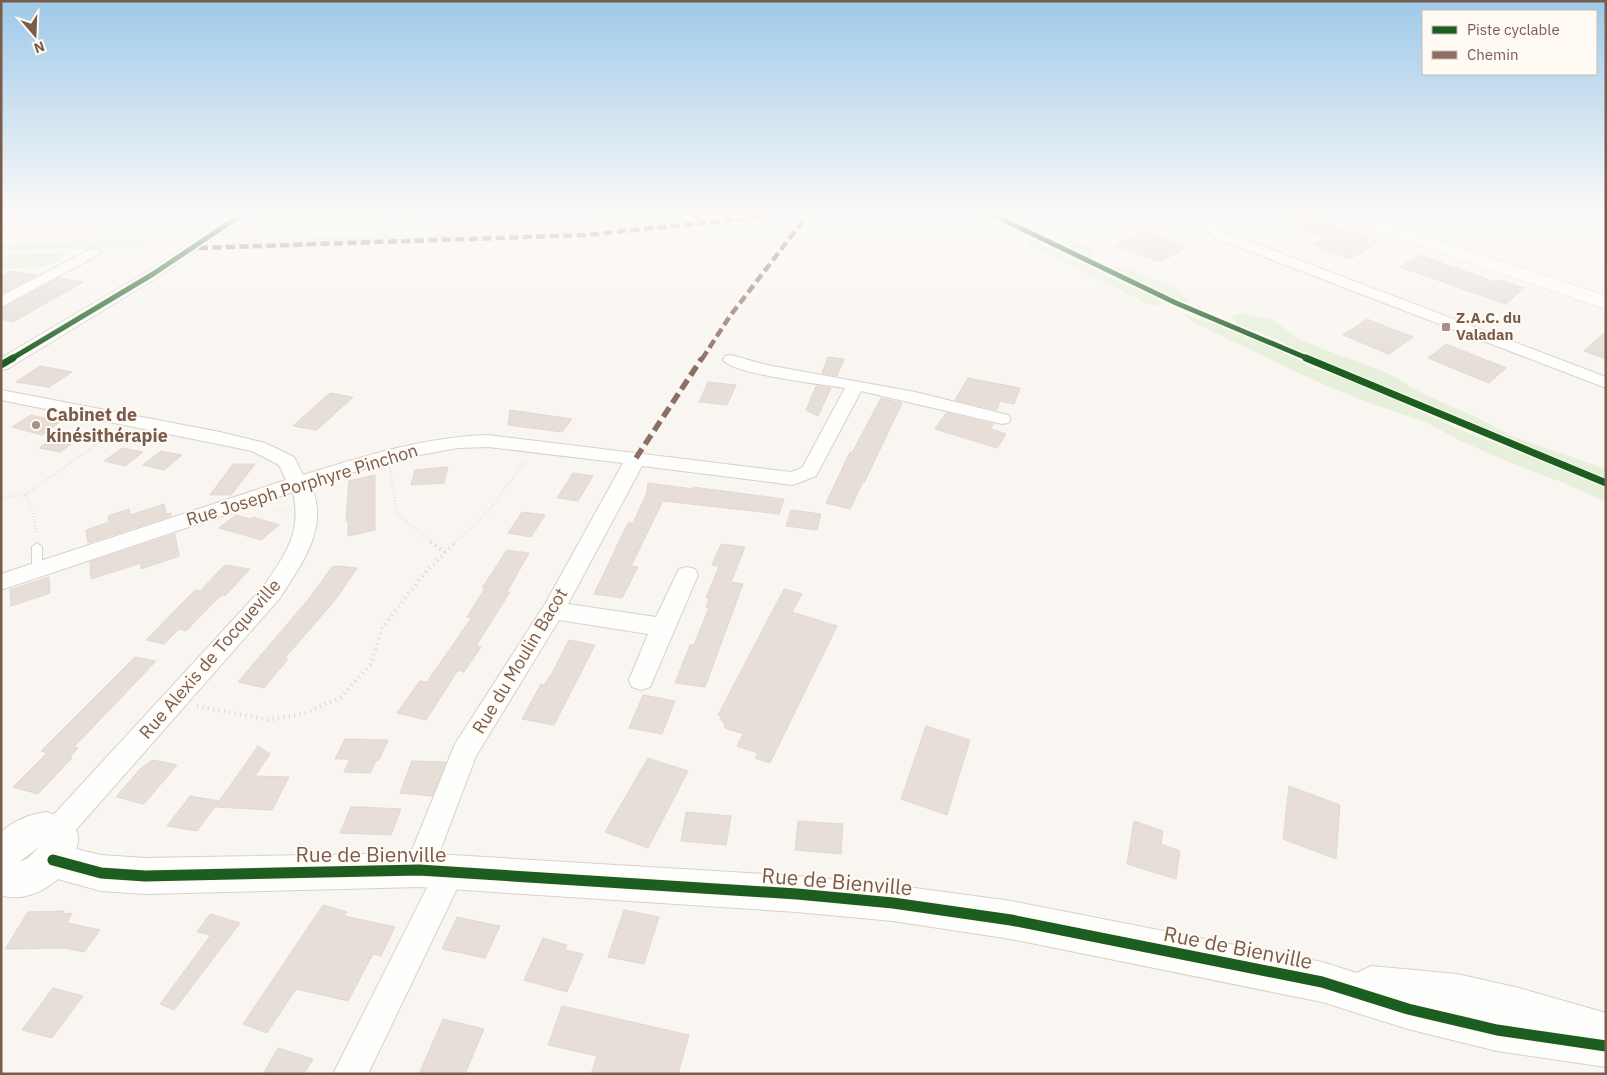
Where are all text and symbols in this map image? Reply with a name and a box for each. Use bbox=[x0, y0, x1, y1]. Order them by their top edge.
north arrow bbox=[10, 10, 60, 60]
legend bbox=[1422, 10, 1597, 75]
text: Piste cyclable bbox=[1467, 20, 1560, 39]
text: N bbox=[32, 37, 47, 57]
text: Chemin bbox=[1467, 45, 1518, 64]
place label: Z.A.C. du Valadan bbox=[1456, 308, 1521, 344]
marker: Z.A.C. du Valadan bbox=[1440, 321, 1452, 333]
place label: Cabinet de kinésithérapie bbox=[46, 403, 168, 447]
marker: Cabinet de kinésithérapie bbox=[30, 419, 42, 431]
street label: Rue Joseph Porphyre Pinchon bbox=[183, 438, 421, 531]
street label: Rue Alexis de Tocqueville bbox=[134, 574, 286, 743]
street label: Rue du Moulin Bacot bbox=[467, 584, 572, 738]
street label: Rue de Bienville bbox=[295, 840, 447, 868]
street label: Rue de Bienville bbox=[761, 860, 914, 902]
street label: Rue de Bienville bbox=[1161, 919, 1315, 975]

